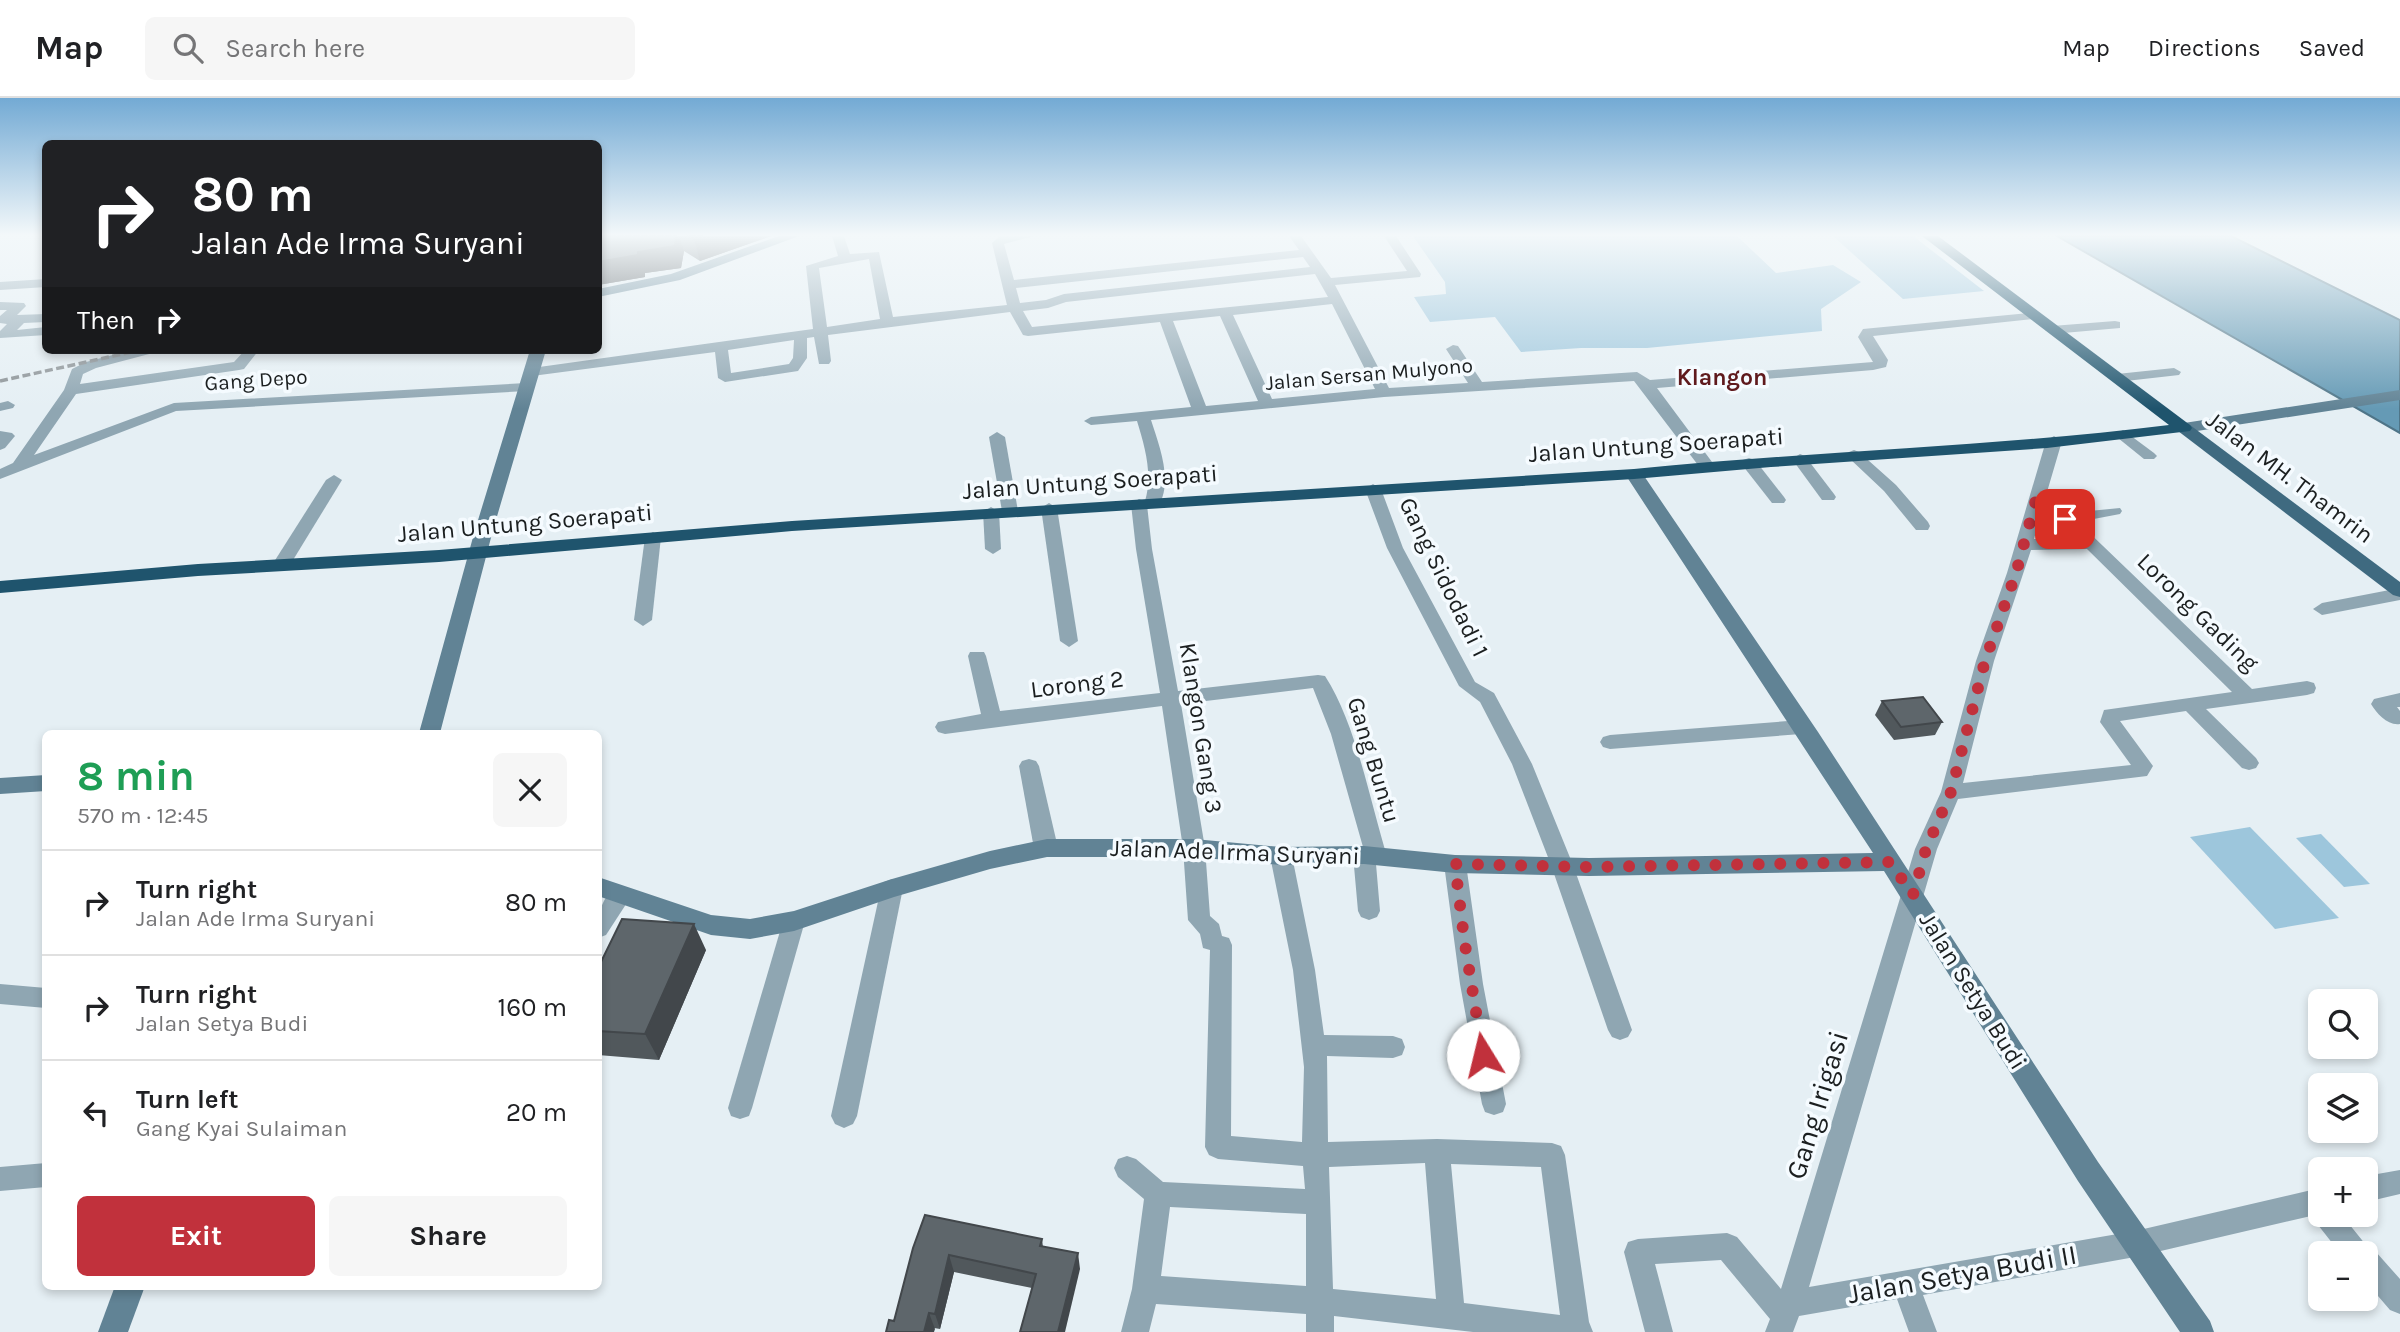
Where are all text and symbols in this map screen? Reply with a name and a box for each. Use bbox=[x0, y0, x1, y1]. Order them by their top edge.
search box bbox=[145, 17, 635, 80]
text: Map bbox=[35, 29, 103, 67]
icon: search bbox=[169, 29, 207, 67]
text: Search here bbox=[225, 33, 365, 64]
text: Map bbox=[2062, 34, 2110, 62]
text: Directions bbox=[2148, 34, 2261, 62]
text: Saved bbox=[2299, 34, 2365, 62]
text: 80 m bbox=[192, 166, 314, 223]
icon: right bbox=[77, 168, 168, 259]
text: Jalan Ade Irma Suryani bbox=[192, 225, 525, 262]
icon: right bbox=[149, 301, 187, 339]
text: Then bbox=[77, 305, 135, 336]
street label: Jalan Sersan Mulyono bbox=[1264, 353, 1474, 395]
street label: Gang Depo bbox=[204, 364, 308, 396]
district label: Klangon bbox=[1677, 364, 1767, 391]
street label: Jalan MH. Thamrin bbox=[2201, 405, 2379, 549]
street label: Jalan Untung Soerapati bbox=[1527, 422, 1785, 468]
street label: Jalan Untung Soerapati bbox=[961, 459, 1219, 505]
pin bbox=[2035, 489, 2095, 549]
street label: Gang Sidodadi 1 bbox=[1393, 493, 1495, 661]
street label: Jalan Untung Soerapati bbox=[396, 498, 654, 548]
icon: arrive bbox=[2046, 500, 2084, 538]
street label: Lorong Gading bbox=[2131, 547, 2265, 677]
street label: Klangon Gang 3 bbox=[1174, 641, 1228, 815]
street label: Lorong 2 bbox=[1029, 664, 1125, 704]
street label: Gang Buntu bbox=[1342, 694, 1406, 826]
text: 8 min bbox=[77, 751, 195, 801]
button: close bbox=[493, 753, 567, 827]
text: 570 m · 12:45 bbox=[77, 802, 209, 829]
street label: Jalan Ade Irma Suryani bbox=[1110, 834, 1360, 870]
text: Turn right bbox=[136, 874, 257, 905]
icon: right bbox=[77, 884, 115, 922]
text: 80 m bbox=[505, 887, 567, 918]
text: Jalan Ade Irma Suryani bbox=[136, 905, 375, 932]
street label: Jalan Setya Budi bbox=[1913, 907, 2033, 1075]
text: Turn right bbox=[136, 979, 257, 1010]
icon: right bbox=[77, 989, 115, 1027]
map controls bbox=[2308, 989, 2378, 1311]
button: search bbox=[2308, 989, 2378, 1059]
text: 160 m bbox=[498, 992, 567, 1023]
text: Jalan Setya Budi bbox=[136, 1010, 308, 1037]
position arrow bbox=[1446, 1018, 1520, 1092]
street label: Gang Irigasi bbox=[1779, 1027, 1855, 1183]
button: layers bbox=[2308, 1073, 2378, 1143]
text: Turn left bbox=[136, 1084, 238, 1115]
icon: left bbox=[77, 1094, 115, 1132]
text: 20 m bbox=[506, 1097, 567, 1128]
text: Gang Kyai Sulaiman bbox=[136, 1115, 347, 1142]
button: + bbox=[2308, 1157, 2378, 1227]
button: Exit bbox=[77, 1196, 315, 1276]
button: Share bbox=[329, 1196, 567, 1276]
street label: Jalan Setya Budi II bbox=[1845, 1238, 2079, 1310]
button: − bbox=[2308, 1241, 2378, 1311]

